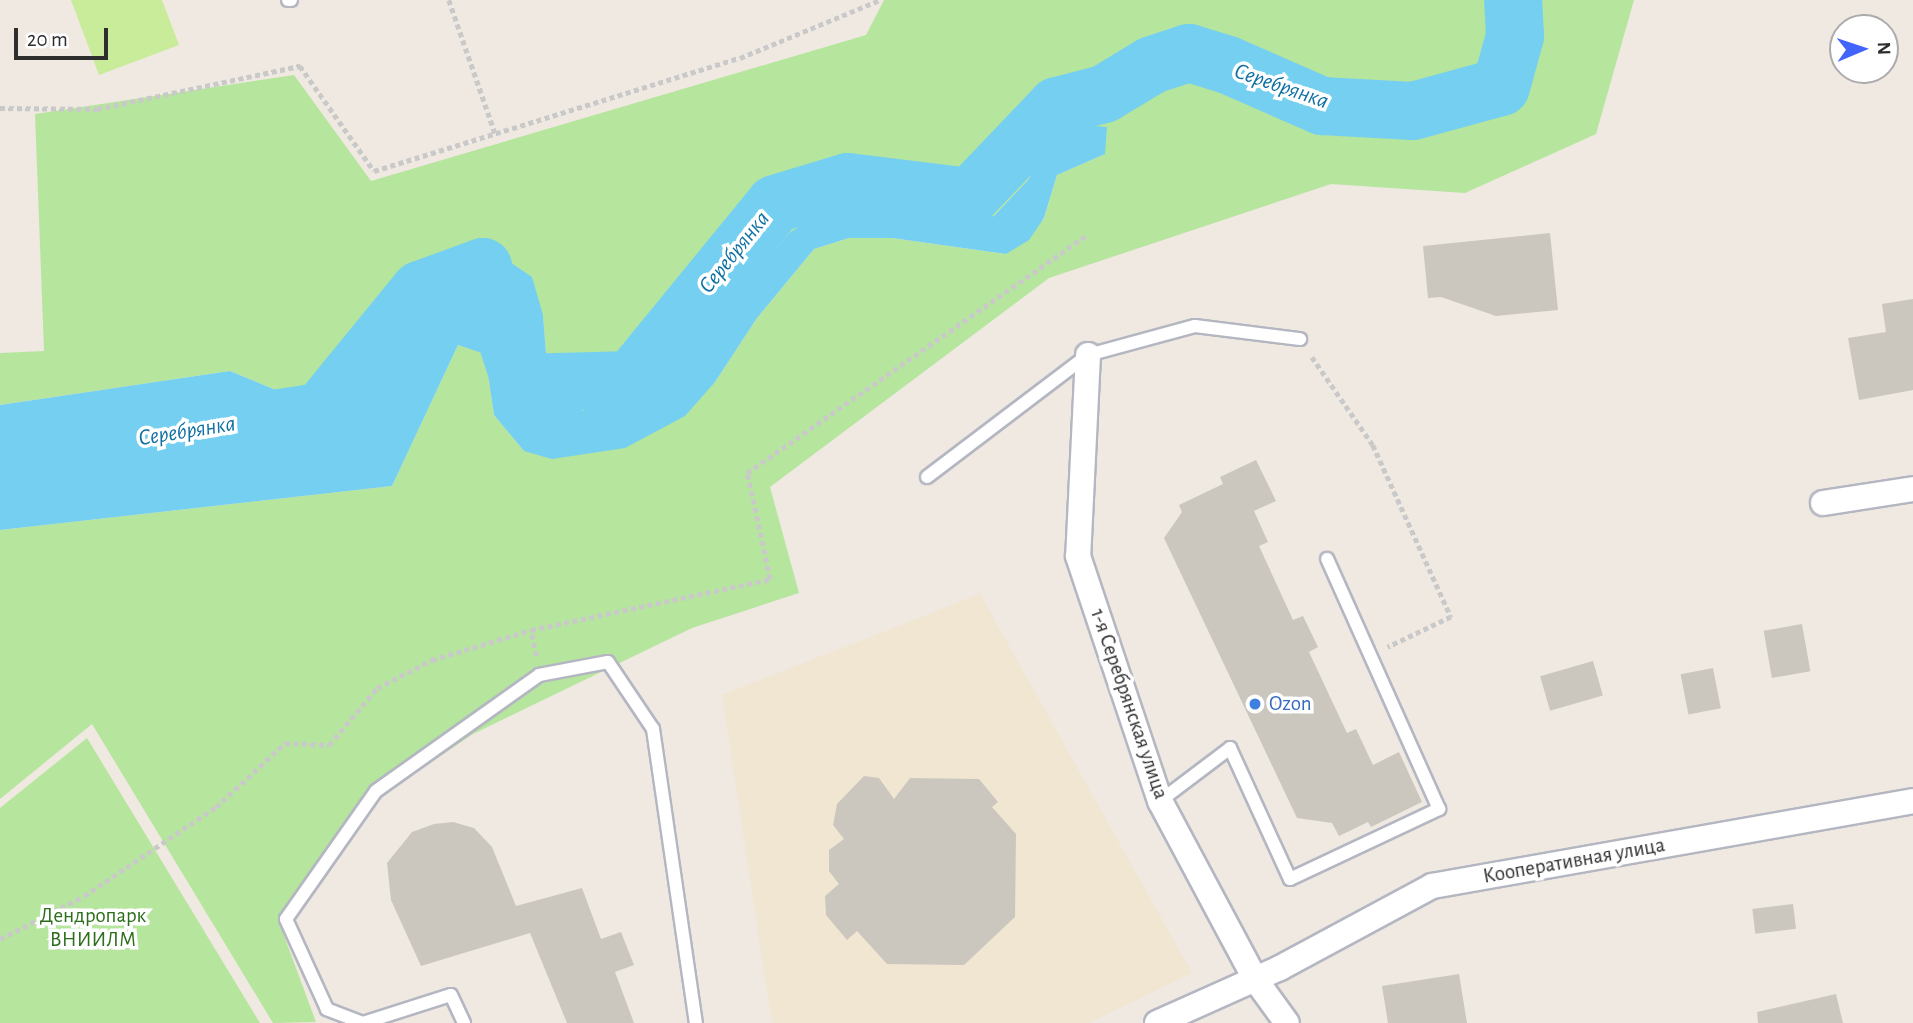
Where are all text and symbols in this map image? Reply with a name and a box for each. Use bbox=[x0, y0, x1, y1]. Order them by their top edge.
scale bar bbox=[18, 14, 112, 58]
north arrow bbox=[1829, 14, 1899, 84]
text: 20 m bbox=[27, 29, 68, 50]
text: N bbox=[1874, 41, 1893, 55]
water label: Серебрянка bbox=[1230, 58, 1332, 116]
water label: Серебрянка bbox=[693, 206, 777, 300]
water label: Серебрянка bbox=[136, 411, 238, 453]
street label: 1-я Серебрянская улица bbox=[1085, 606, 1173, 802]
place label: Ozon bbox=[1269, 691, 1312, 717]
marker: Ozon bbox=[1247, 696, 1263, 712]
street label: Кооперативная улица bbox=[1481, 833, 1667, 889]
park label: Дендропарк ВНИИЛМ bbox=[40, 903, 146, 953]

